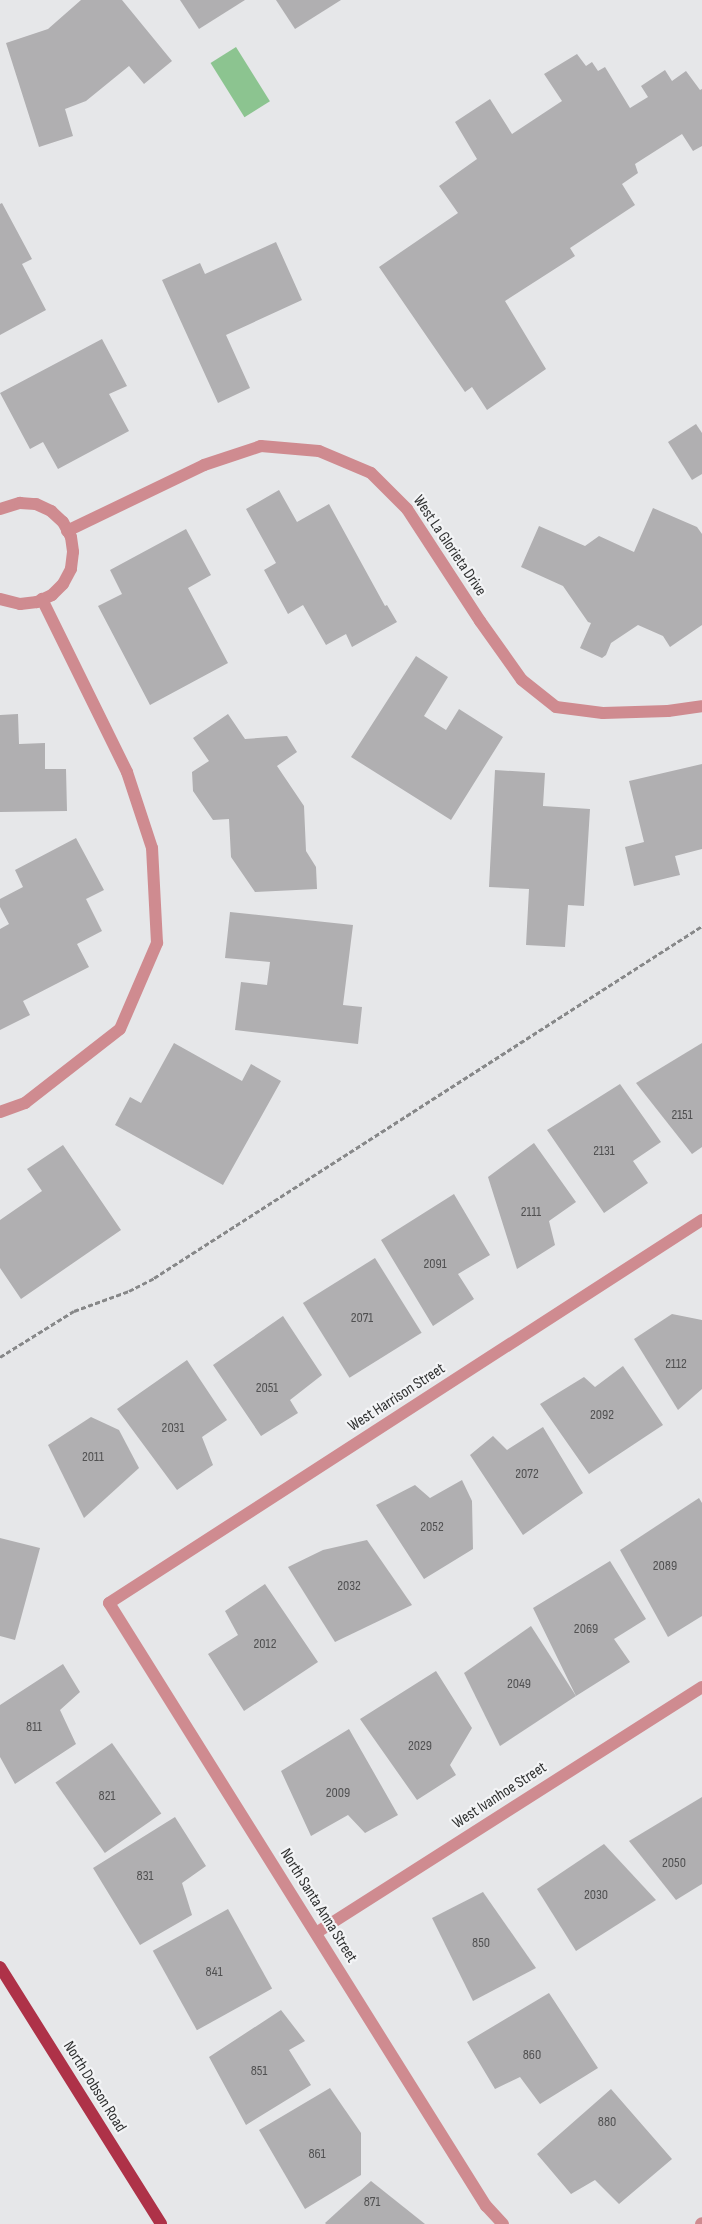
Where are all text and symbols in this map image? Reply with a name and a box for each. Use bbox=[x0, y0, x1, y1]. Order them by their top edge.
street label: West La Glorieta Drive bbox=[408, 492, 490, 600]
house number: 2151 bbox=[671, 1107, 693, 1123]
house number: 2131 bbox=[593, 1143, 615, 1159]
house number: 2111 bbox=[521, 1204, 541, 1220]
house number: 2091 bbox=[423, 1256, 447, 1272]
house number: 2071 bbox=[351, 1310, 373, 1326]
house number: 2112 bbox=[665, 1356, 687, 1372]
street label: West Harrison Street bbox=[345, 1360, 449, 1436]
house number: 2051 bbox=[256, 1380, 278, 1396]
house number: 2092 bbox=[590, 1407, 614, 1423]
house number: 2031 bbox=[162, 1420, 184, 1436]
house number: 2011 bbox=[82, 1449, 104, 1465]
house number: 2072 bbox=[515, 1466, 539, 1482]
house number: 2052 bbox=[420, 1519, 444, 1535]
house number: 2089 bbox=[653, 1558, 677, 1574]
house number: 2032 bbox=[337, 1578, 361, 1594]
house number: 2069 bbox=[574, 1621, 598, 1637]
house number: 2012 bbox=[254, 1636, 276, 1652]
house number: 2049 bbox=[507, 1676, 531, 1692]
house number: 811 bbox=[26, 1719, 42, 1735]
house number: 2029 bbox=[408, 1738, 432, 1754]
street label: West Ivanhoe Street bbox=[449, 1758, 551, 1834]
house number: 2009 bbox=[326, 1785, 350, 1801]
house number: 821 bbox=[98, 1788, 116, 1804]
street label: North Santa Anna Street bbox=[275, 1846, 361, 1966]
house number: 2050 bbox=[662, 1855, 686, 1871]
house number: 831 bbox=[137, 1868, 153, 1884]
house number: 2030 bbox=[584, 1887, 608, 1903]
house number: 850 bbox=[472, 1935, 490, 1951]
house number: 841 bbox=[205, 1964, 223, 1980]
street label: North Dobson Road bbox=[58, 2038, 130, 2136]
house number: 860 bbox=[523, 2047, 541, 2063]
house number: 851 bbox=[251, 2063, 267, 2079]
house number: 880 bbox=[598, 2114, 616, 2130]
house number: 861 bbox=[308, 2146, 326, 2162]
house number: 871 bbox=[364, 2194, 380, 2210]

